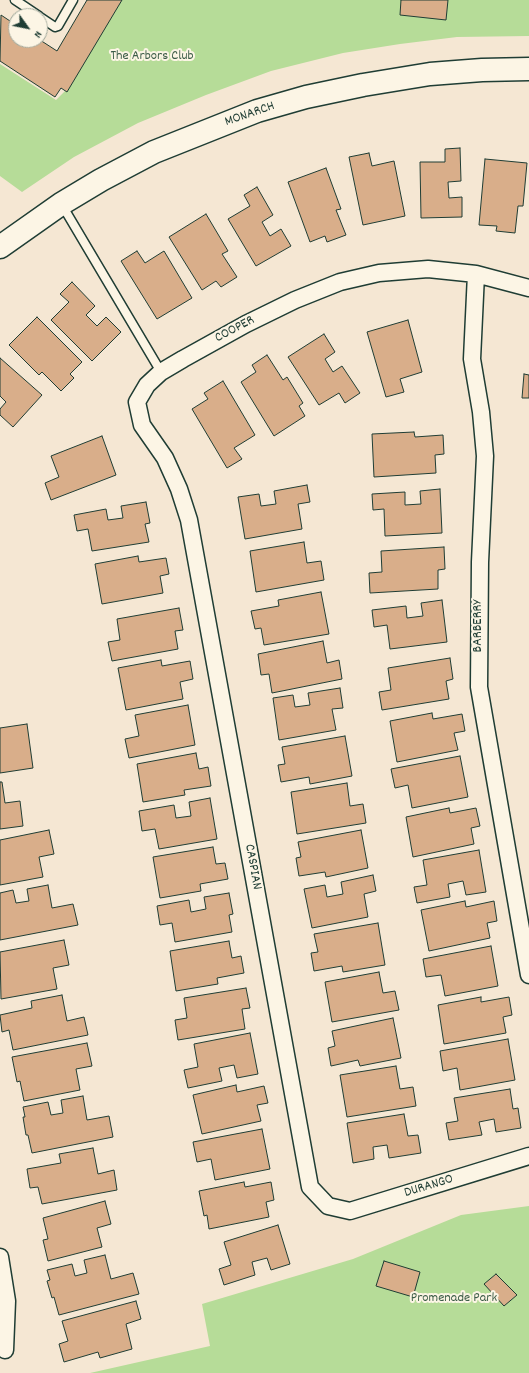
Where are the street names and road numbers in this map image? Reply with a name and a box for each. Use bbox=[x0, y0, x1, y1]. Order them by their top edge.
street label: MONARCH bbox=[223, 99, 277, 131]
street label: COOPER bbox=[212, 313, 258, 347]
street label: BARBERRY bbox=[471, 600, 487, 652]
street label: CASPIAN bbox=[240, 843, 264, 891]
street label: DURANGO bbox=[402, 1172, 456, 1202]

